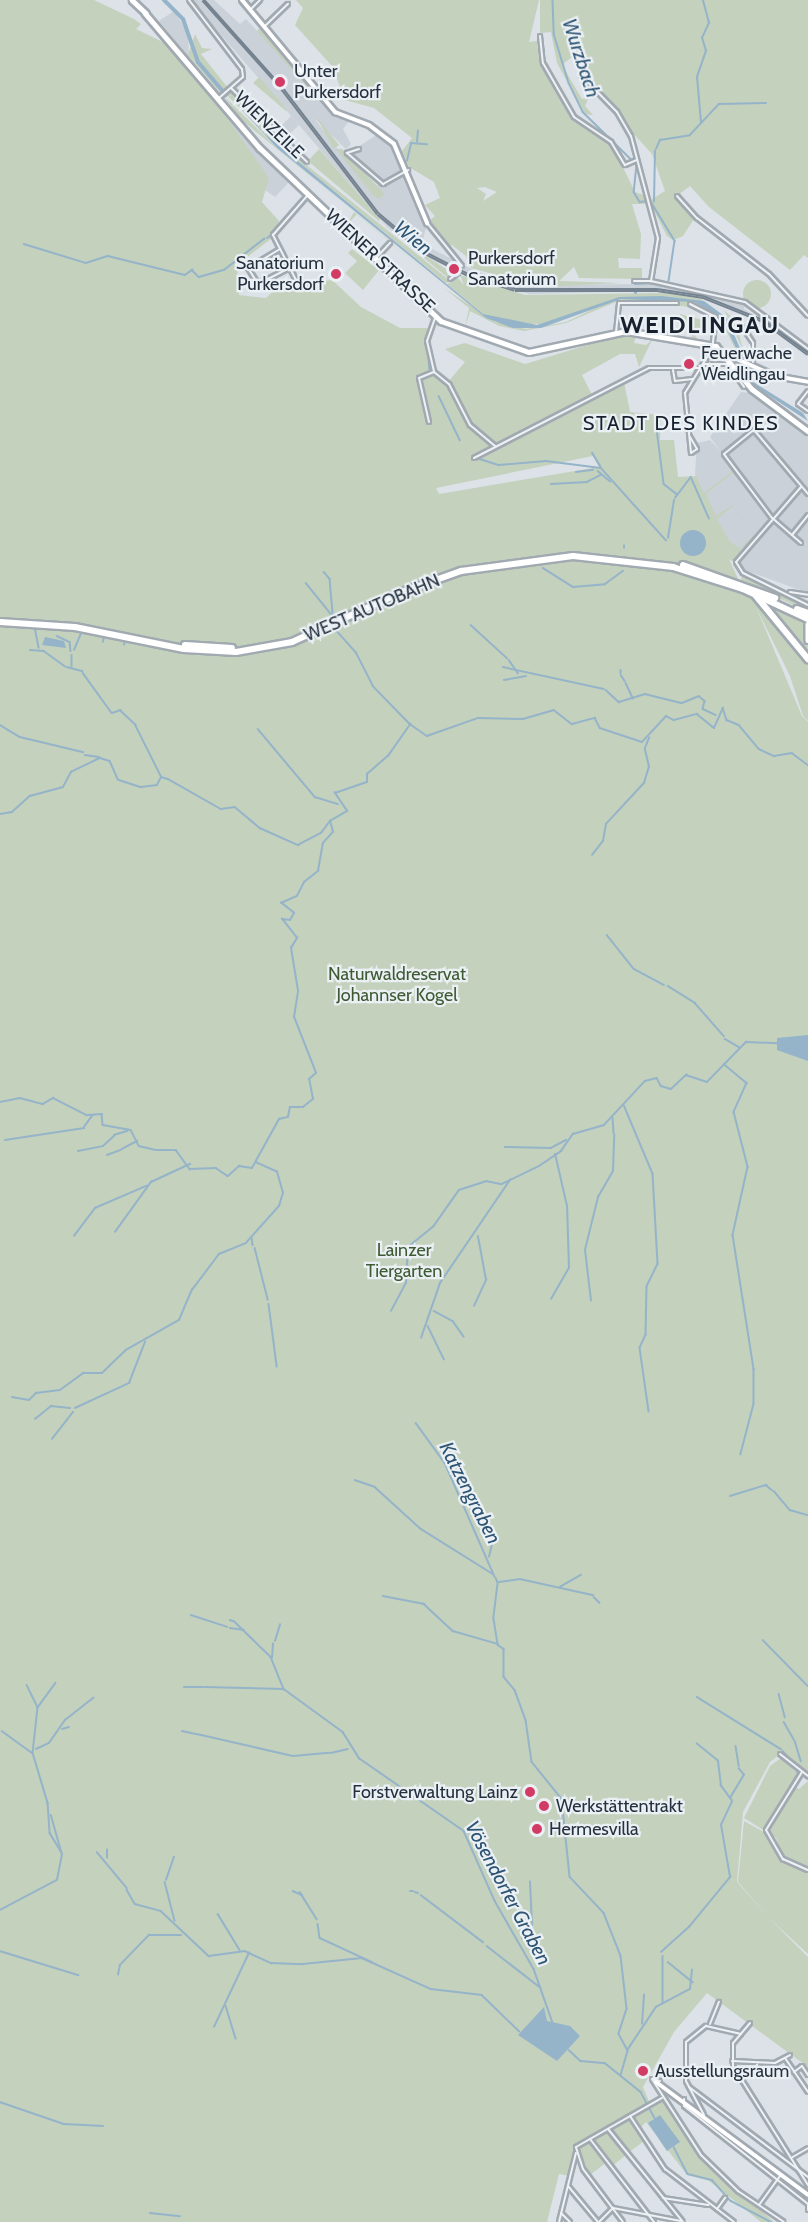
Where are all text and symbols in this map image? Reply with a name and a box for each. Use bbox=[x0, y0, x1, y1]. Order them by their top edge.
water label: Wurzbach bbox=[557, 16, 605, 100]
place label: Unter Purkersdorf bbox=[294, 61, 381, 104]
marker: Unter Purkersdorf bbox=[271, 73, 289, 91]
street label: WIENZEILE bbox=[230, 87, 308, 163]
street label: WIENER STRASSE bbox=[321, 205, 439, 317]
water label: Wien bbox=[389, 215, 437, 261]
place label: Purkersdorf Sanatorium bbox=[468, 248, 556, 290]
place label: Sanatorium Purkersdorf bbox=[236, 253, 324, 296]
marker: Purkersdorf Sanatorium bbox=[445, 260, 463, 278]
marker: Sanatorium Purkersdorf bbox=[329, 267, 343, 281]
district label: WEIDLINGAU bbox=[620, 311, 780, 339]
place label: Feuerwache Weidlingau bbox=[701, 343, 792, 386]
marker: Feuerwache Weidlingau bbox=[682, 357, 696, 371]
district label: STADT DES KINDES bbox=[583, 411, 779, 435]
street label: WEST AUTOBAHN bbox=[301, 570, 443, 646]
park label: Naturwaldreservat Johannser Kogel bbox=[328, 964, 466, 1006]
park label: Lainzer Tiergarten bbox=[366, 1240, 442, 1282]
water label: Katzengraben bbox=[434, 1438, 506, 1548]
place label: Forstverwaltung Lainz bbox=[352, 1781, 518, 1803]
marker: Forstverwaltung Lainz bbox=[523, 1785, 537, 1799]
place label: Werkstättentrakt bbox=[556, 1795, 683, 1817]
marker: Werkstättentrakt bbox=[537, 1799, 551, 1813]
water label: Vösendorfer Graben bbox=[460, 1817, 556, 1969]
place label: Hermesvilla bbox=[549, 1818, 639, 1840]
marker: Hermesvilla bbox=[530, 1822, 544, 1836]
place label: Ausstellungsraum bbox=[655, 2060, 789, 2082]
marker: Ausstellungsraum bbox=[636, 2064, 650, 2078]

